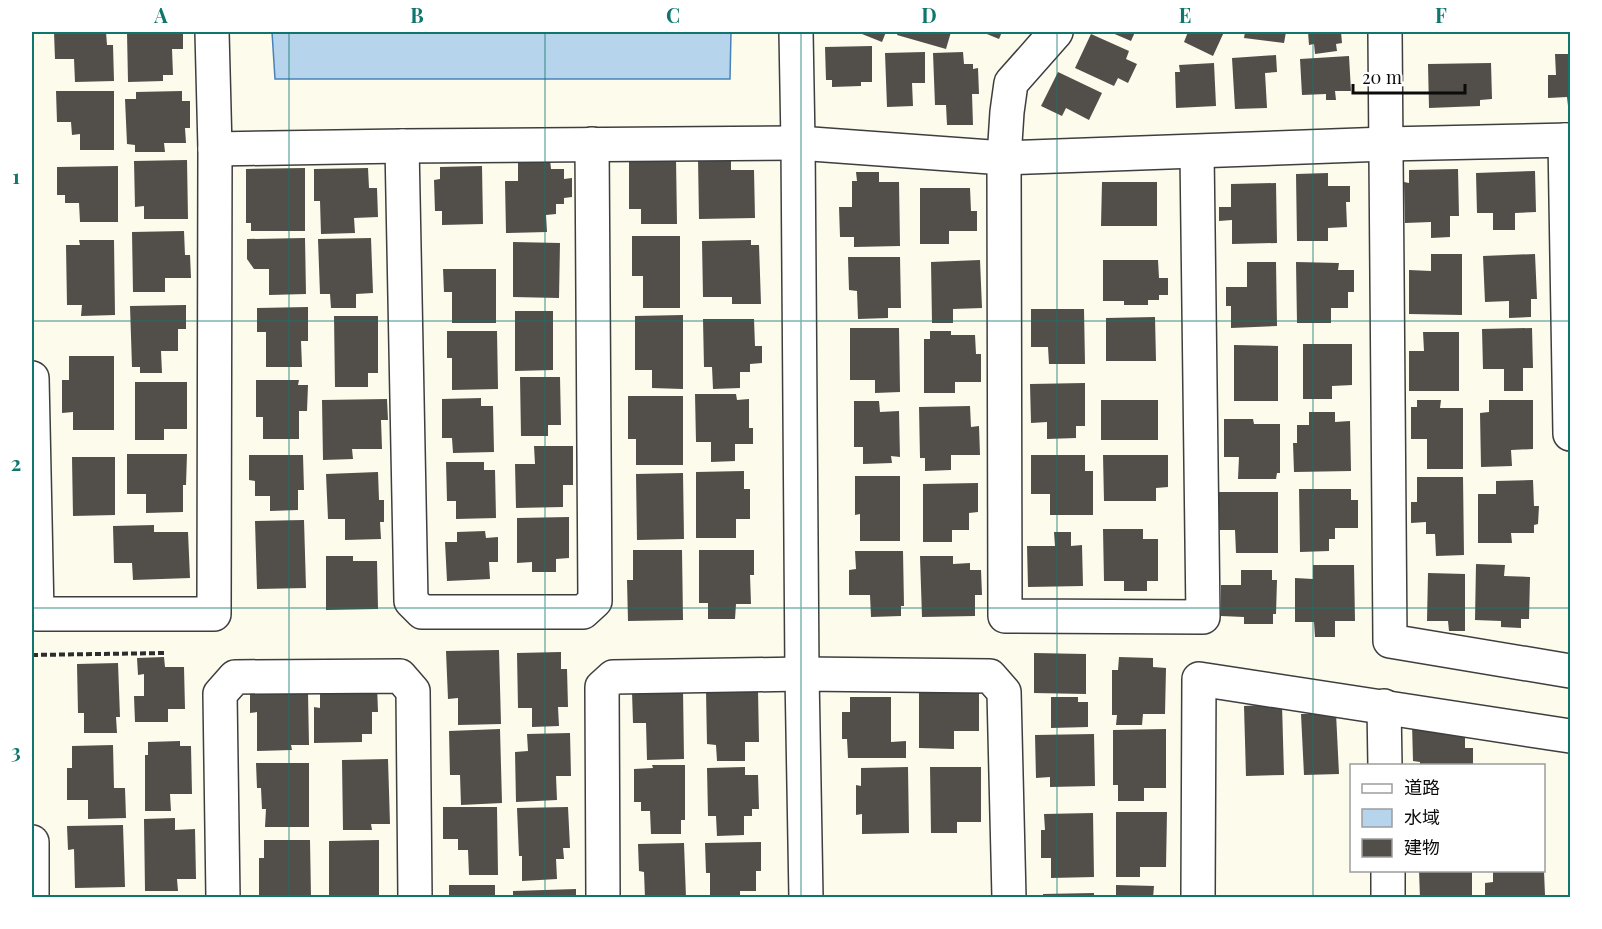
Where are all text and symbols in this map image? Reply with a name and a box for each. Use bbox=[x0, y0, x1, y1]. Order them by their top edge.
text: A bbox=[153, 1, 168, 28]
text: B bbox=[410, 1, 424, 28]
text: C bbox=[666, 1, 680, 28]
text: D bbox=[921, 1, 937, 28]
text: E bbox=[1179, 1, 1191, 28]
text: F bbox=[1435, 1, 1447, 28]
scale bar bbox=[1353, 57, 1466, 95]
text: 20 m bbox=[1362, 65, 1402, 89]
text: 1 bbox=[12, 162, 20, 189]
text: 2 bbox=[11, 449, 21, 476]
text: 3 bbox=[11, 737, 21, 764]
legend bbox=[1350, 764, 1545, 872]
text: 道路 bbox=[1404, 775, 1440, 799]
text: 水域 bbox=[1404, 805, 1440, 829]
text: 建物 bbox=[1404, 835, 1440, 859]

